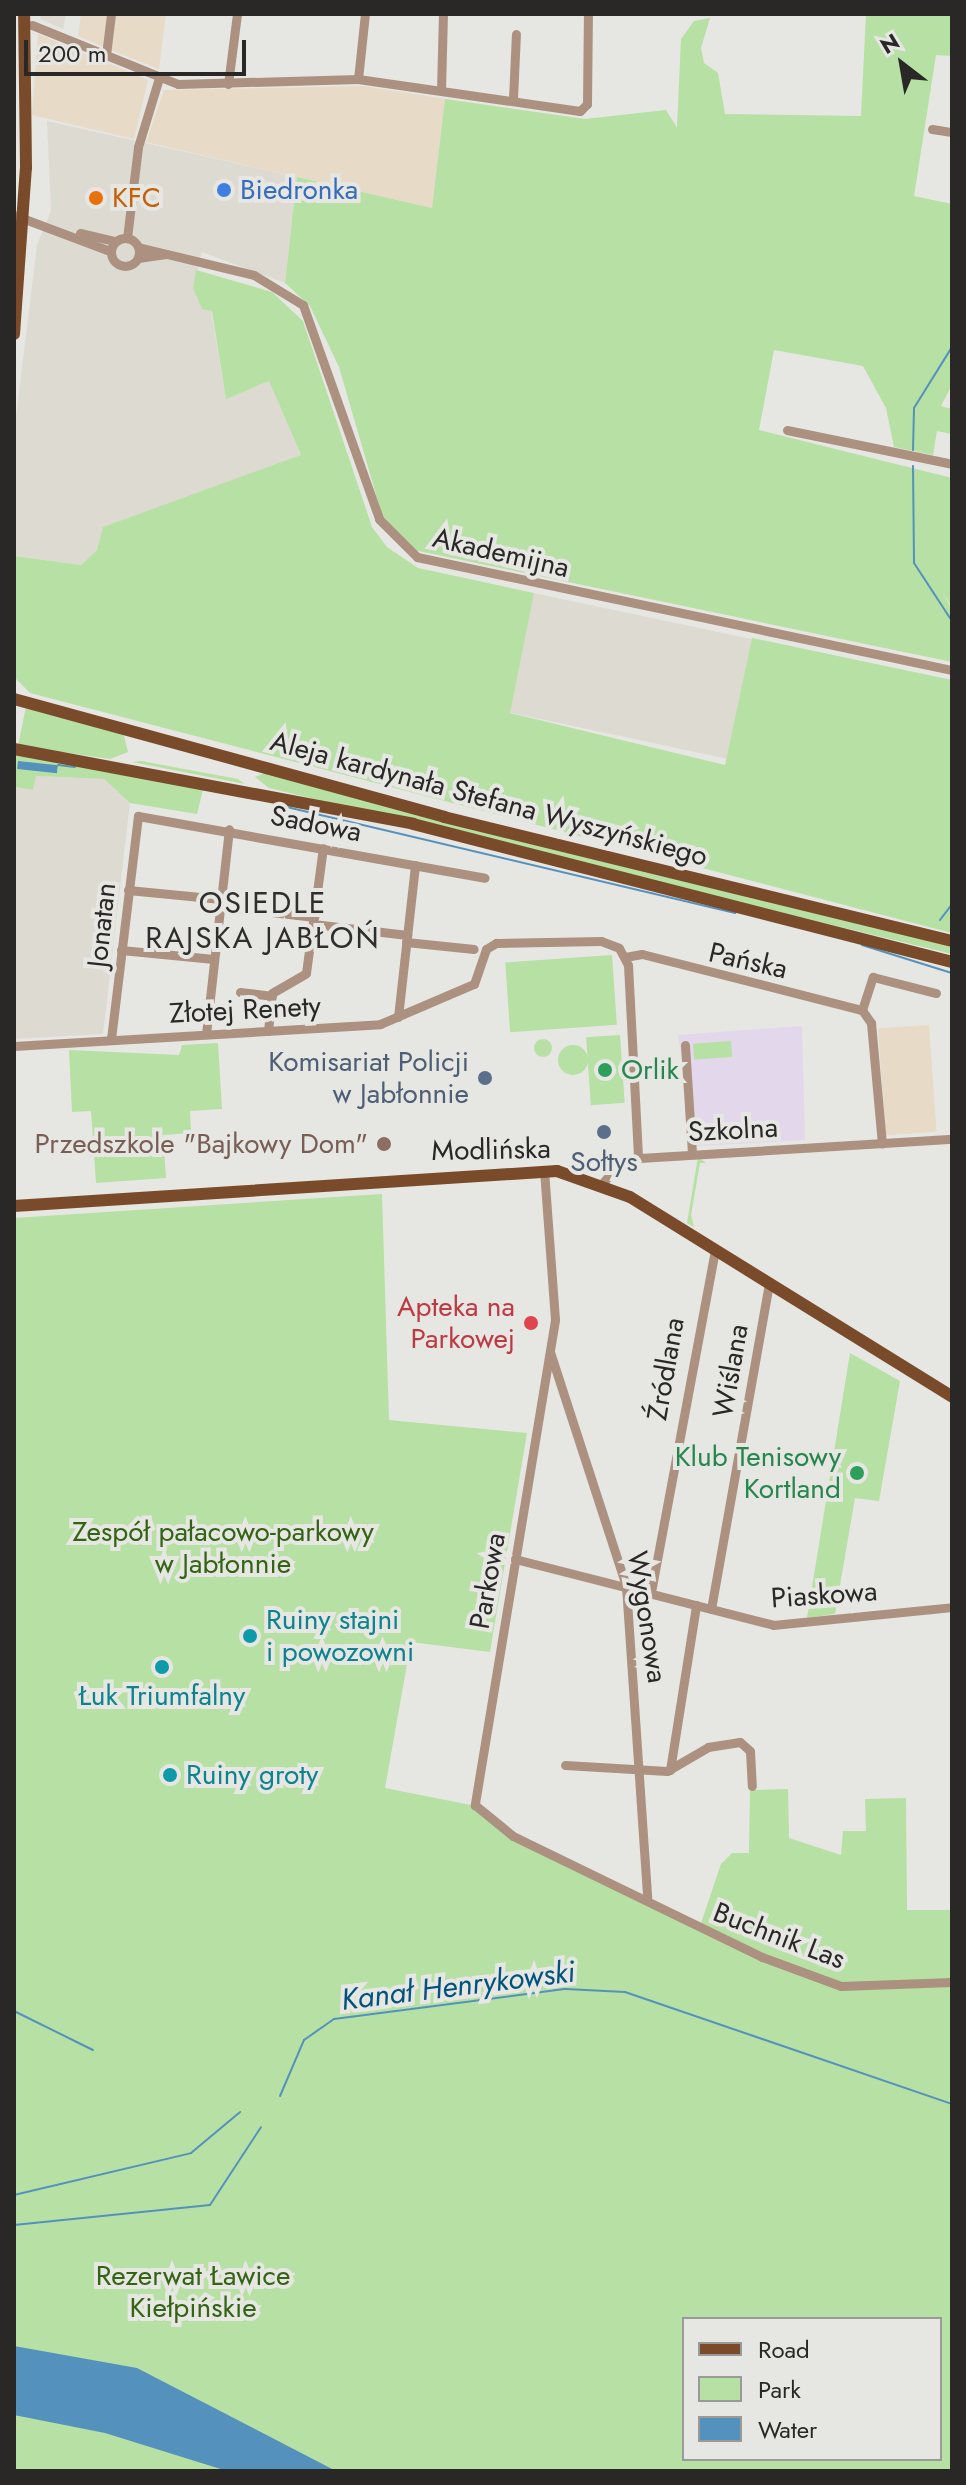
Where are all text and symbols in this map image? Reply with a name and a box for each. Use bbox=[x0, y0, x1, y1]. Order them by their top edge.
scale bar bbox=[28, 24, 250, 74]
north arrow bbox=[862, 24, 942, 104]
text: N bbox=[874, 25, 905, 62]
text: 200 m bbox=[38, 36, 106, 71]
place label: Biedronka bbox=[240, 173, 358, 207]
place label: KFC bbox=[112, 181, 161, 215]
marker: Biedronka bbox=[215, 181, 233, 199]
marker: KFC bbox=[87, 189, 105, 207]
street label: Akademijna bbox=[430, 521, 572, 585]
street label: Aleja kardynała Stefana Wyszyńskiego bbox=[267, 724, 711, 874]
street label: Sadowa bbox=[268, 799, 364, 849]
street label: Jonatan bbox=[81, 881, 123, 969]
district label: OSIEDLE RAJSKA JABŁOŃ bbox=[145, 885, 381, 956]
street label: Pańska bbox=[705, 936, 791, 986]
street label: Złotej Renety bbox=[168, 989, 322, 1031]
place label: Komisariat Policji w Jabłonnie bbox=[268, 1045, 469, 1111]
place label: Orlik bbox=[621, 1053, 679, 1087]
marker: Orlik bbox=[596, 1061, 614, 1079]
marker: Komisariat Policji w Jabłonnie bbox=[476, 1069, 494, 1087]
street label: Szkolna bbox=[687, 1111, 779, 1149]
marker: Sołtys bbox=[595, 1123, 613, 1141]
place label: Przedszkole "Bajkowy Dom" bbox=[34, 1127, 368, 1161]
street label: Modlińska bbox=[431, 1132, 551, 1168]
marker: Przedszkole "Bajkowy Dom" bbox=[375, 1135, 393, 1153]
place label: Sołtys bbox=[570, 1145, 638, 1179]
place label: Apteka na Parkowej bbox=[397, 1290, 515, 1356]
marker: Apteka na Parkowej bbox=[522, 1314, 540, 1332]
street label: Źródlana bbox=[640, 1315, 692, 1423]
street label: Wiślana bbox=[706, 1322, 756, 1420]
place label: Klub Tenisowy Kortland bbox=[675, 1440, 841, 1506]
marker: Klub Tenisowy Kortland bbox=[848, 1464, 866, 1482]
park label: Zespół pałacowo-parkowy w Jabłonnie bbox=[72, 1515, 374, 1581]
street label: Parkowa bbox=[463, 1530, 513, 1632]
street label: Wygonowa bbox=[620, 1549, 674, 1685]
street label: Piaskowa bbox=[770, 1575, 878, 1615]
place label: Ruiny stajni i powozowni bbox=[266, 1603, 414, 1669]
marker: Ruiny stajni i powozowni bbox=[241, 1627, 259, 1645]
marker: Łuk Triumfalny bbox=[153, 1658, 171, 1676]
place label: Łuk Triumfalny bbox=[79, 1679, 245, 1713]
place label: Ruiny groty bbox=[186, 1758, 318, 1792]
marker: Ruiny groty bbox=[161, 1766, 179, 1784]
street label: Buchnik Las bbox=[708, 1896, 850, 1976]
water label: Kanał Henrykowski bbox=[339, 1954, 577, 2018]
park label: Rezerwat Ławice Kiełpińskie bbox=[96, 2259, 290, 2325]
legend bbox=[682, 2317, 942, 2461]
text: Road bbox=[758, 2332, 810, 2367]
text: Park bbox=[758, 2372, 801, 2407]
text: Water bbox=[758, 2412, 817, 2447]

